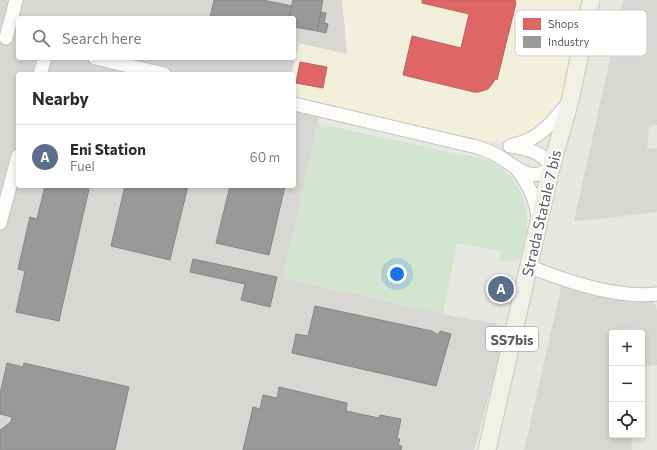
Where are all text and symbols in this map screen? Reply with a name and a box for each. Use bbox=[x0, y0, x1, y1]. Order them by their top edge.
legend bbox=[515, 10, 647, 56]
search box bbox=[16, 16, 296, 60]
text: Shops bbox=[548, 17, 579, 30]
icon: search bbox=[30, 27, 52, 49]
text: Search here bbox=[62, 29, 141, 47]
text: Industry bbox=[548, 35, 590, 48]
text: Nearby bbox=[32, 88, 89, 109]
text: Eni Station bbox=[70, 140, 146, 158]
street label: Strada Statale 7 bis bbox=[518, 148, 564, 278]
text: A bbox=[40, 149, 50, 165]
text: 60 m bbox=[250, 149, 280, 165]
text: Fuel bbox=[70, 158, 95, 174]
your location bbox=[387, 264, 407, 284]
pin: A bbox=[488, 274, 514, 304]
road number: SS7bis bbox=[486, 327, 538, 351]
map controls bbox=[609, 330, 645, 438]
button: + bbox=[609, 330, 645, 366]
button: − bbox=[609, 366, 645, 402]
button: locate bbox=[609, 402, 645, 438]

